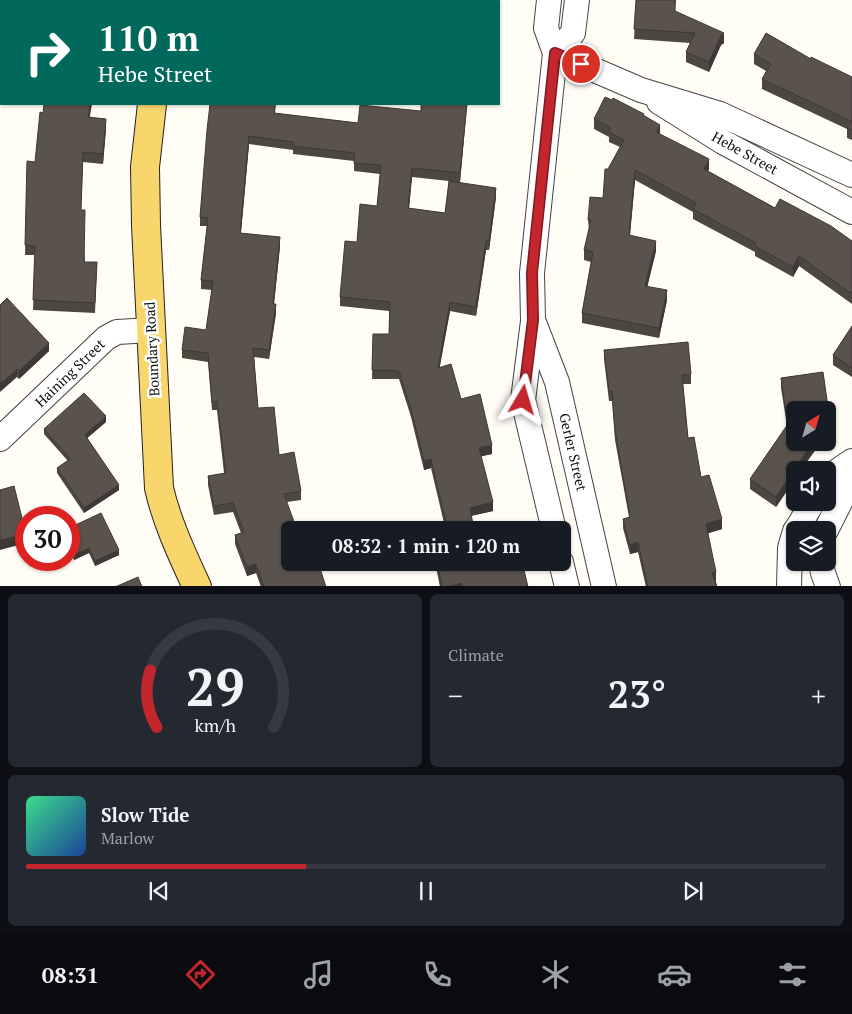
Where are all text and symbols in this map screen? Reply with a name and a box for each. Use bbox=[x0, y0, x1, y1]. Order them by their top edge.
text: 110 m bbox=[98, 15, 199, 61]
icon: right bbox=[15, 20, 80, 85]
pin bbox=[560, 43, 602, 85]
icon: arrive bbox=[567, 50, 595, 78]
text: Hebe Street bbox=[98, 59, 212, 88]
street label: Hebe Street bbox=[709, 127, 782, 179]
street label: Boundary Road bbox=[140, 301, 163, 397]
street label: Haining Street bbox=[31, 334, 109, 411]
position arrow bbox=[496, 373, 548, 425]
north arrow bbox=[786, 401, 836, 451]
map controls bbox=[786, 401, 836, 571]
street label: Gerler Street bbox=[555, 411, 592, 494]
button: sound bbox=[786, 461, 836, 511]
speed limit sign: 30 bbox=[15, 506, 80, 571]
button: layers bbox=[786, 521, 836, 571]
text: 08:32 · 1 min · 120 m bbox=[332, 533, 520, 558]
text: Climate bbox=[448, 644, 504, 666]
text: 29 bbox=[186, 652, 244, 721]
text: 23° bbox=[608, 669, 666, 719]
text: − bbox=[448, 677, 463, 714]
text: + bbox=[811, 677, 826, 714]
text: km/h bbox=[194, 713, 236, 737]
text: Slow Tide bbox=[101, 802, 190, 827]
text: Marlow bbox=[101, 827, 154, 849]
icon: previous bbox=[145, 877, 173, 905]
icon: pause bbox=[412, 877, 440, 905]
icon: next bbox=[679, 877, 707, 905]
icon: directions bbox=[183, 957, 218, 992]
icon: music bbox=[301, 957, 336, 992]
icon: phone bbox=[420, 957, 455, 992]
icon: climate bbox=[538, 957, 573, 992]
icon: car bbox=[657, 957, 692, 992]
icon: filters bbox=[775, 957, 810, 992]
text: 08:31 bbox=[42, 960, 99, 989]

